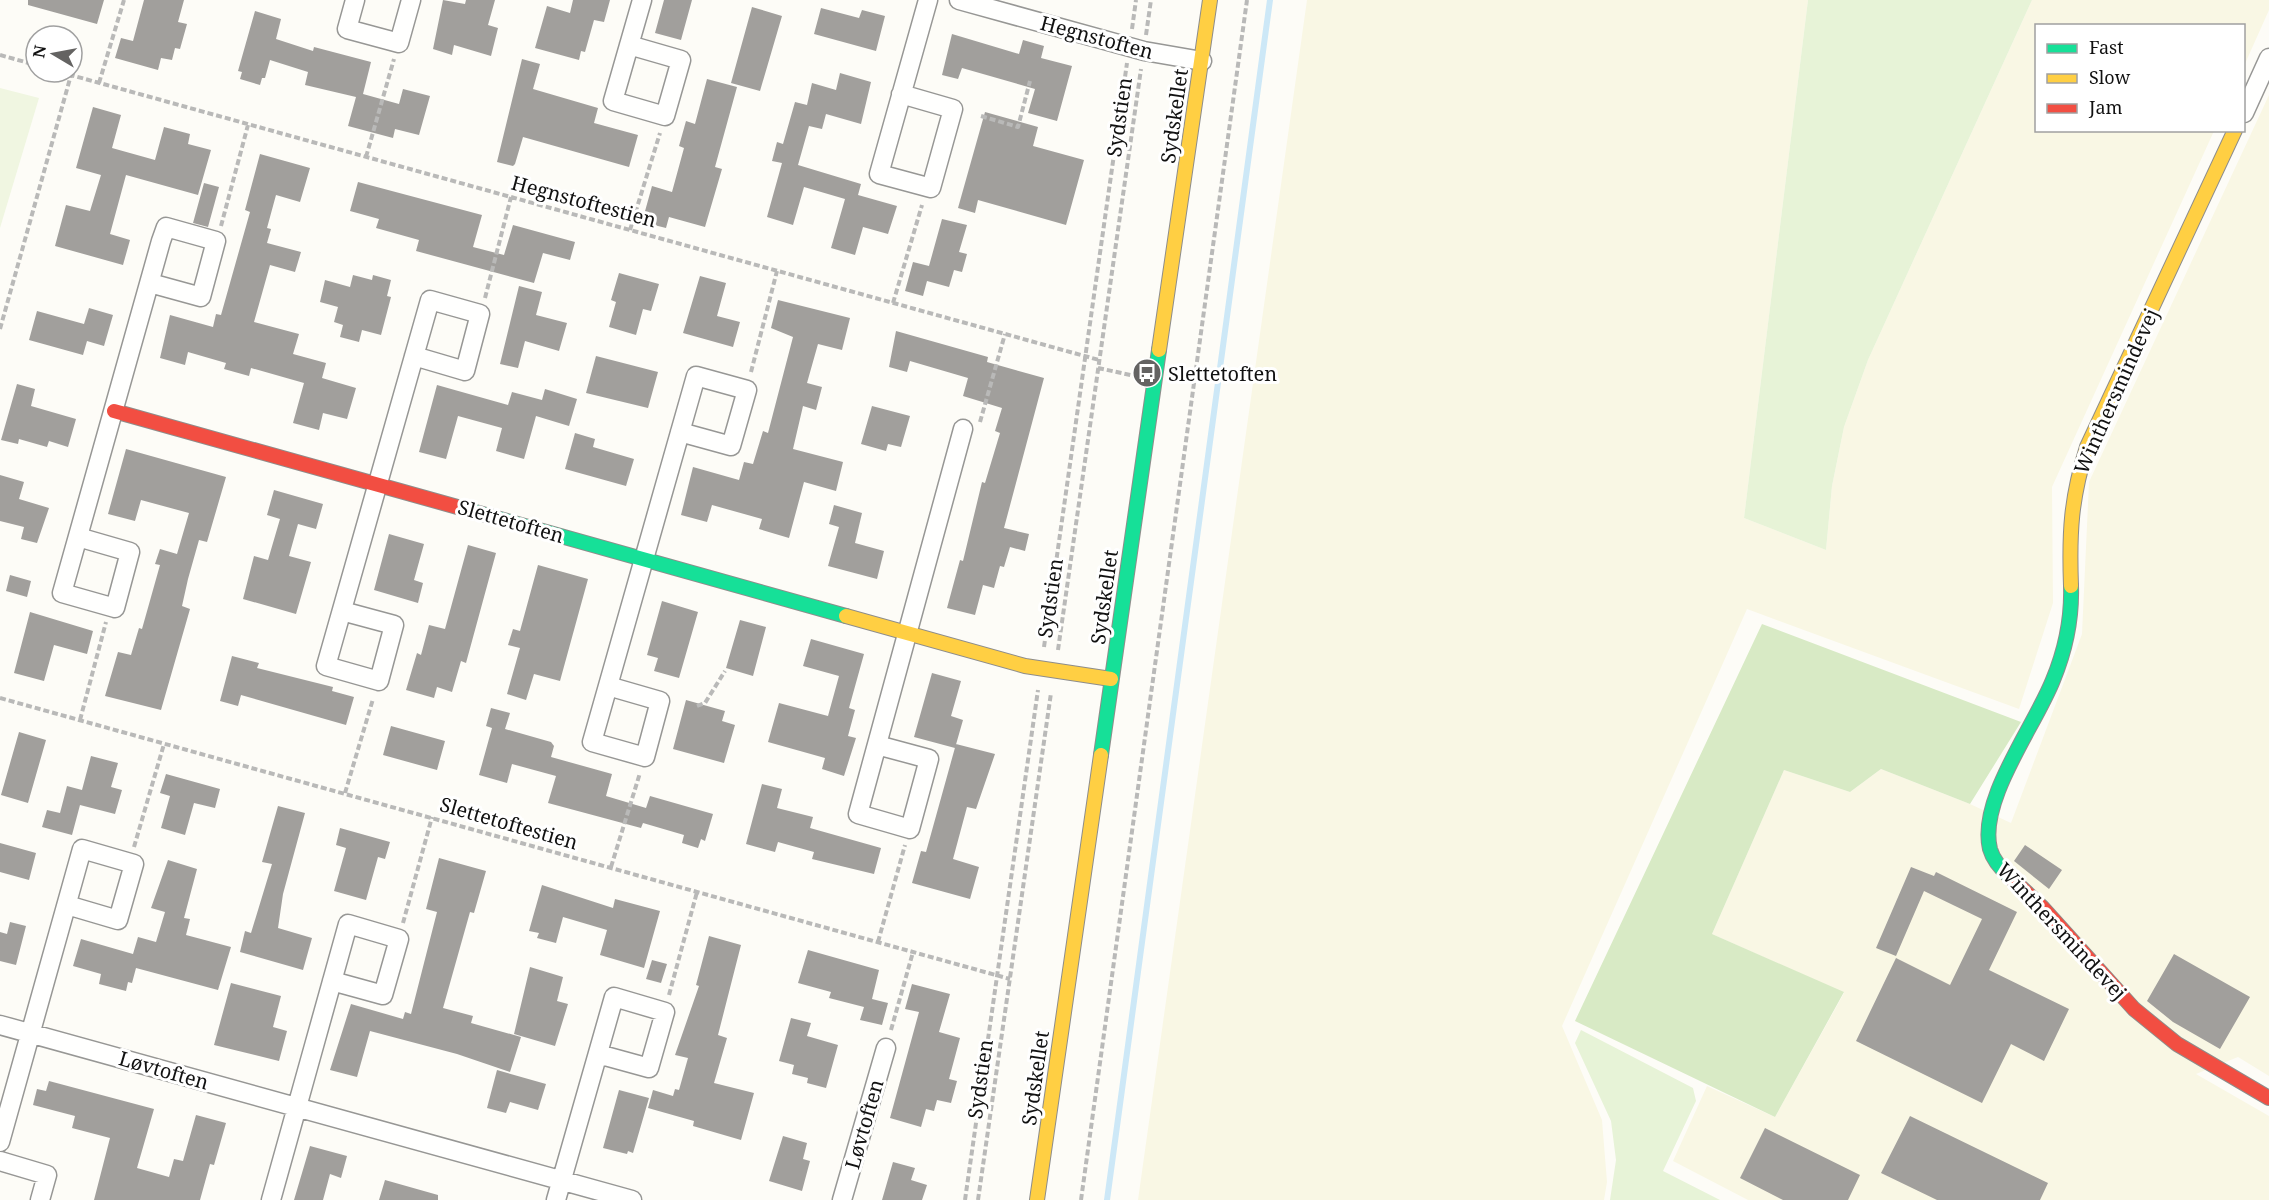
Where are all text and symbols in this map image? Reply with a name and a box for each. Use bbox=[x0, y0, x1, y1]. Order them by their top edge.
street label: Hegnstoften bbox=[1038, 9, 1157, 65]
north arrow bbox=[24, 24, 84, 84]
legend bbox=[2035, 24, 2245, 132]
text: Fast bbox=[2089, 35, 2124, 59]
text: N bbox=[27, 43, 51, 60]
text: Slow bbox=[2089, 65, 2131, 89]
street label: Sydskellet bbox=[1154, 67, 1194, 165]
street label: Sydstien bbox=[1100, 75, 1138, 159]
text: Jam bbox=[2088, 95, 2123, 119]
street label: Hegnstoftestien bbox=[509, 169, 660, 233]
street label: Winthersmindevej bbox=[2067, 304, 2165, 478]
bus stop icon: Slettetoften bbox=[1131, 357, 1163, 389]
place label: Slettetoften bbox=[1168, 360, 1277, 387]
street label: Slettetoften bbox=[455, 493, 567, 549]
street label: Sydskellet bbox=[1084, 548, 1124, 646]
street label: Sydstien bbox=[1031, 556, 1069, 640]
street label: Slettetoftestien bbox=[437, 790, 581, 856]
street label: Winthersmindevej bbox=[1991, 856, 2133, 1006]
street label: Sydskellet bbox=[1015, 1029, 1055, 1127]
street label: Sydstien bbox=[961, 1037, 999, 1121]
street label: Løvtoften bbox=[116, 1044, 212, 1096]
street label: Løvtoften bbox=[838, 1076, 890, 1172]

